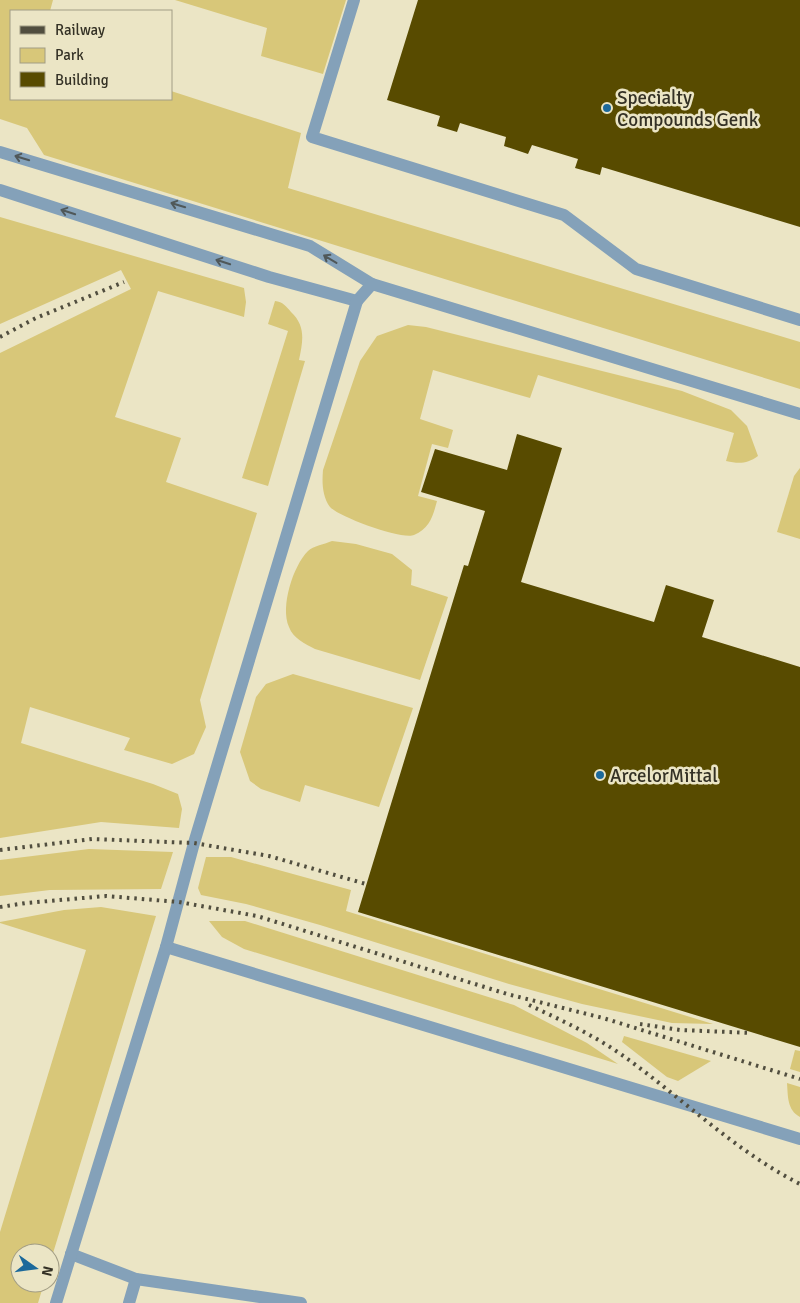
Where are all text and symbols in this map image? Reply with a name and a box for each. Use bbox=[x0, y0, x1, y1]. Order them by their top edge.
legend bbox=[10, 10, 172, 100]
text: Railway bbox=[55, 21, 105, 39]
text: Park bbox=[55, 46, 84, 64]
text: Building bbox=[55, 71, 109, 89]
place label: Specialty Compounds Genk bbox=[617, 86, 759, 132]
marker: Specialty Compounds Genk bbox=[601, 102, 613, 114]
one-way arrow bbox=[14, 153, 30, 163]
one-way arrow bbox=[170, 200, 186, 210]
one-way arrow bbox=[61, 207, 77, 216]
one-way arrow bbox=[324, 253, 338, 263]
one-way arrow bbox=[216, 257, 231, 266]
place label: ArcelorMittal bbox=[610, 764, 718, 788]
marker: ArcelorMittal bbox=[594, 769, 606, 781]
north arrow bbox=[10, 1243, 60, 1293]
text: N bbox=[38, 1264, 57, 1278]

